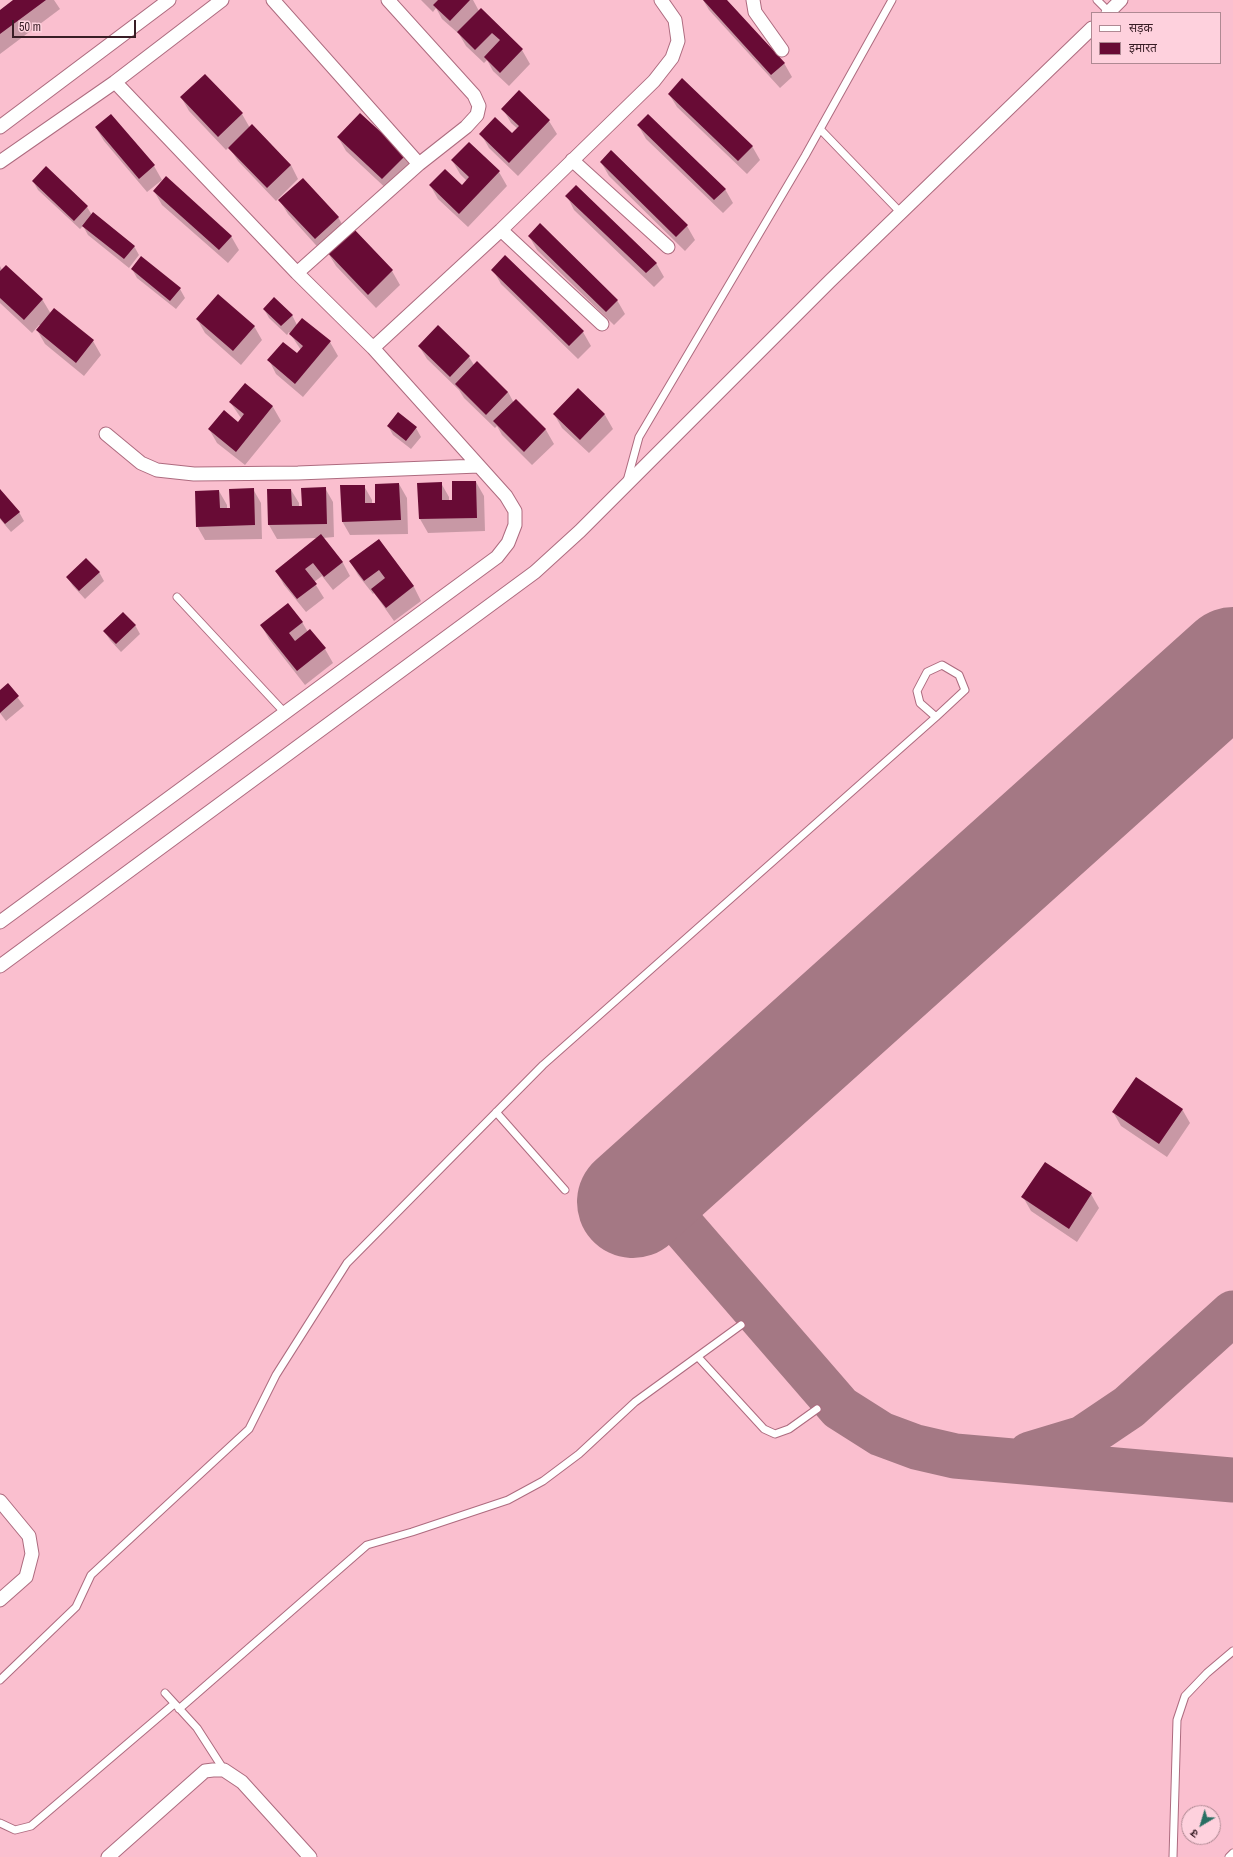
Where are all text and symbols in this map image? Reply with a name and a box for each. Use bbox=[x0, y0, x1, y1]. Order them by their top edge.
scale bar bbox=[14, 12, 138, 38]
legend bbox=[1091, 12, 1221, 64]
text: 50 m bbox=[19, 19, 41, 35]
text: सड़क bbox=[1129, 20, 1153, 36]
text: इमारत bbox=[1129, 40, 1157, 56]
north arrow bbox=[1181, 1805, 1221, 1845]
text: उ bbox=[1187, 1826, 1201, 1841]

